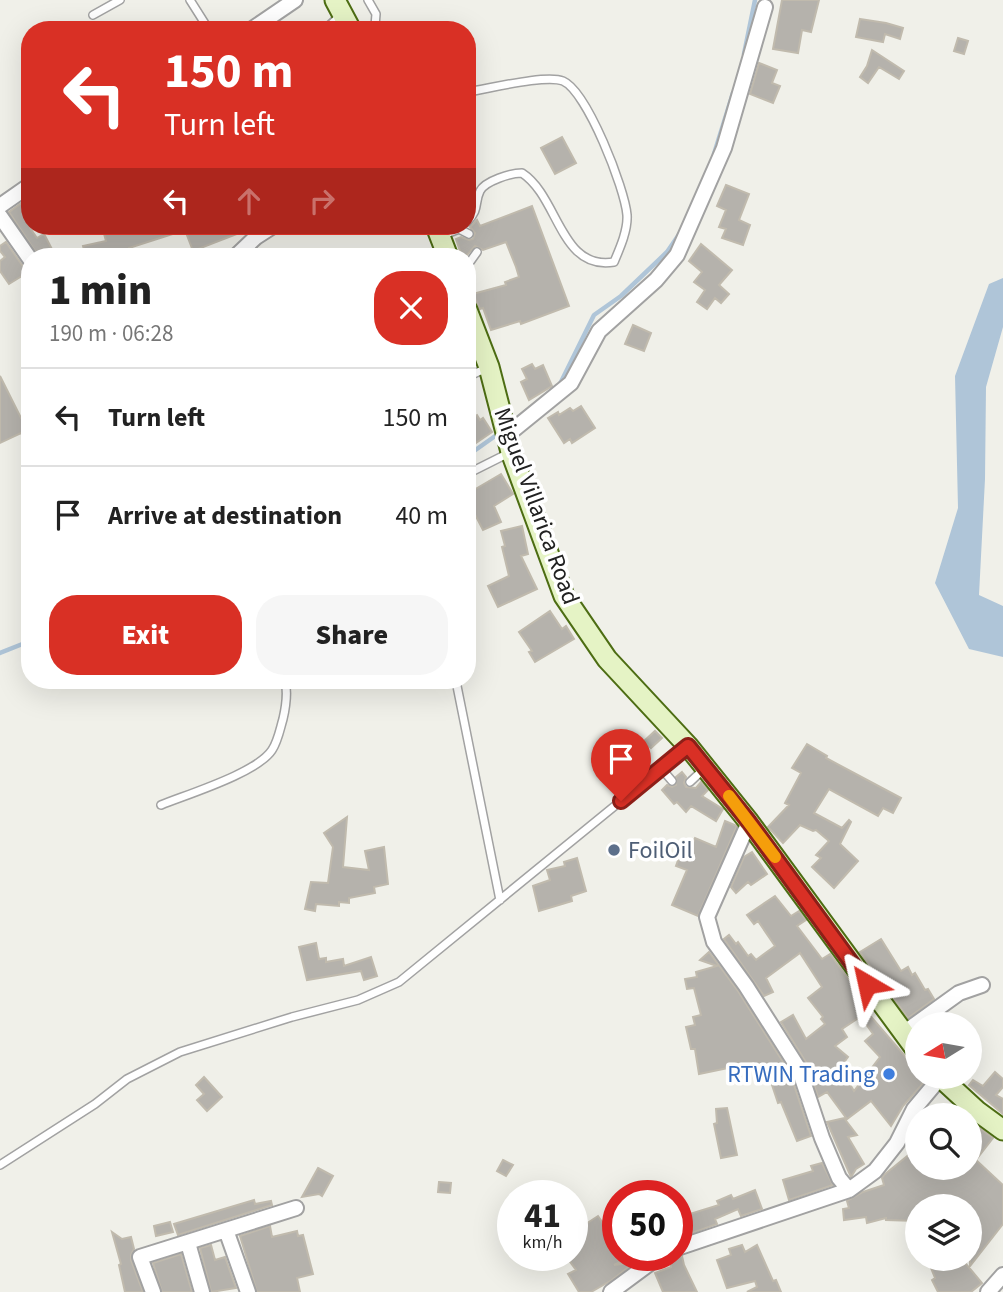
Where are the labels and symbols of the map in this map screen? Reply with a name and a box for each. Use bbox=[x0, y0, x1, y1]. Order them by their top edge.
street label: Miguel Villarica Road bbox=[485, 403, 588, 610]
pin bbox=[591, 729, 651, 801]
place label: FoilOil bbox=[628, 833, 693, 868]
marker: FoilOil bbox=[606, 842, 622, 858]
position arrow bbox=[830, 947, 904, 1021]
north arrow bbox=[905, 1012, 982, 1088]
place label: RTWIN Trading bbox=[727, 1057, 875, 1092]
marker: RTWIN Trading bbox=[881, 1066, 897, 1082]
speed limit sign: 50 bbox=[602, 1180, 693, 1271]

